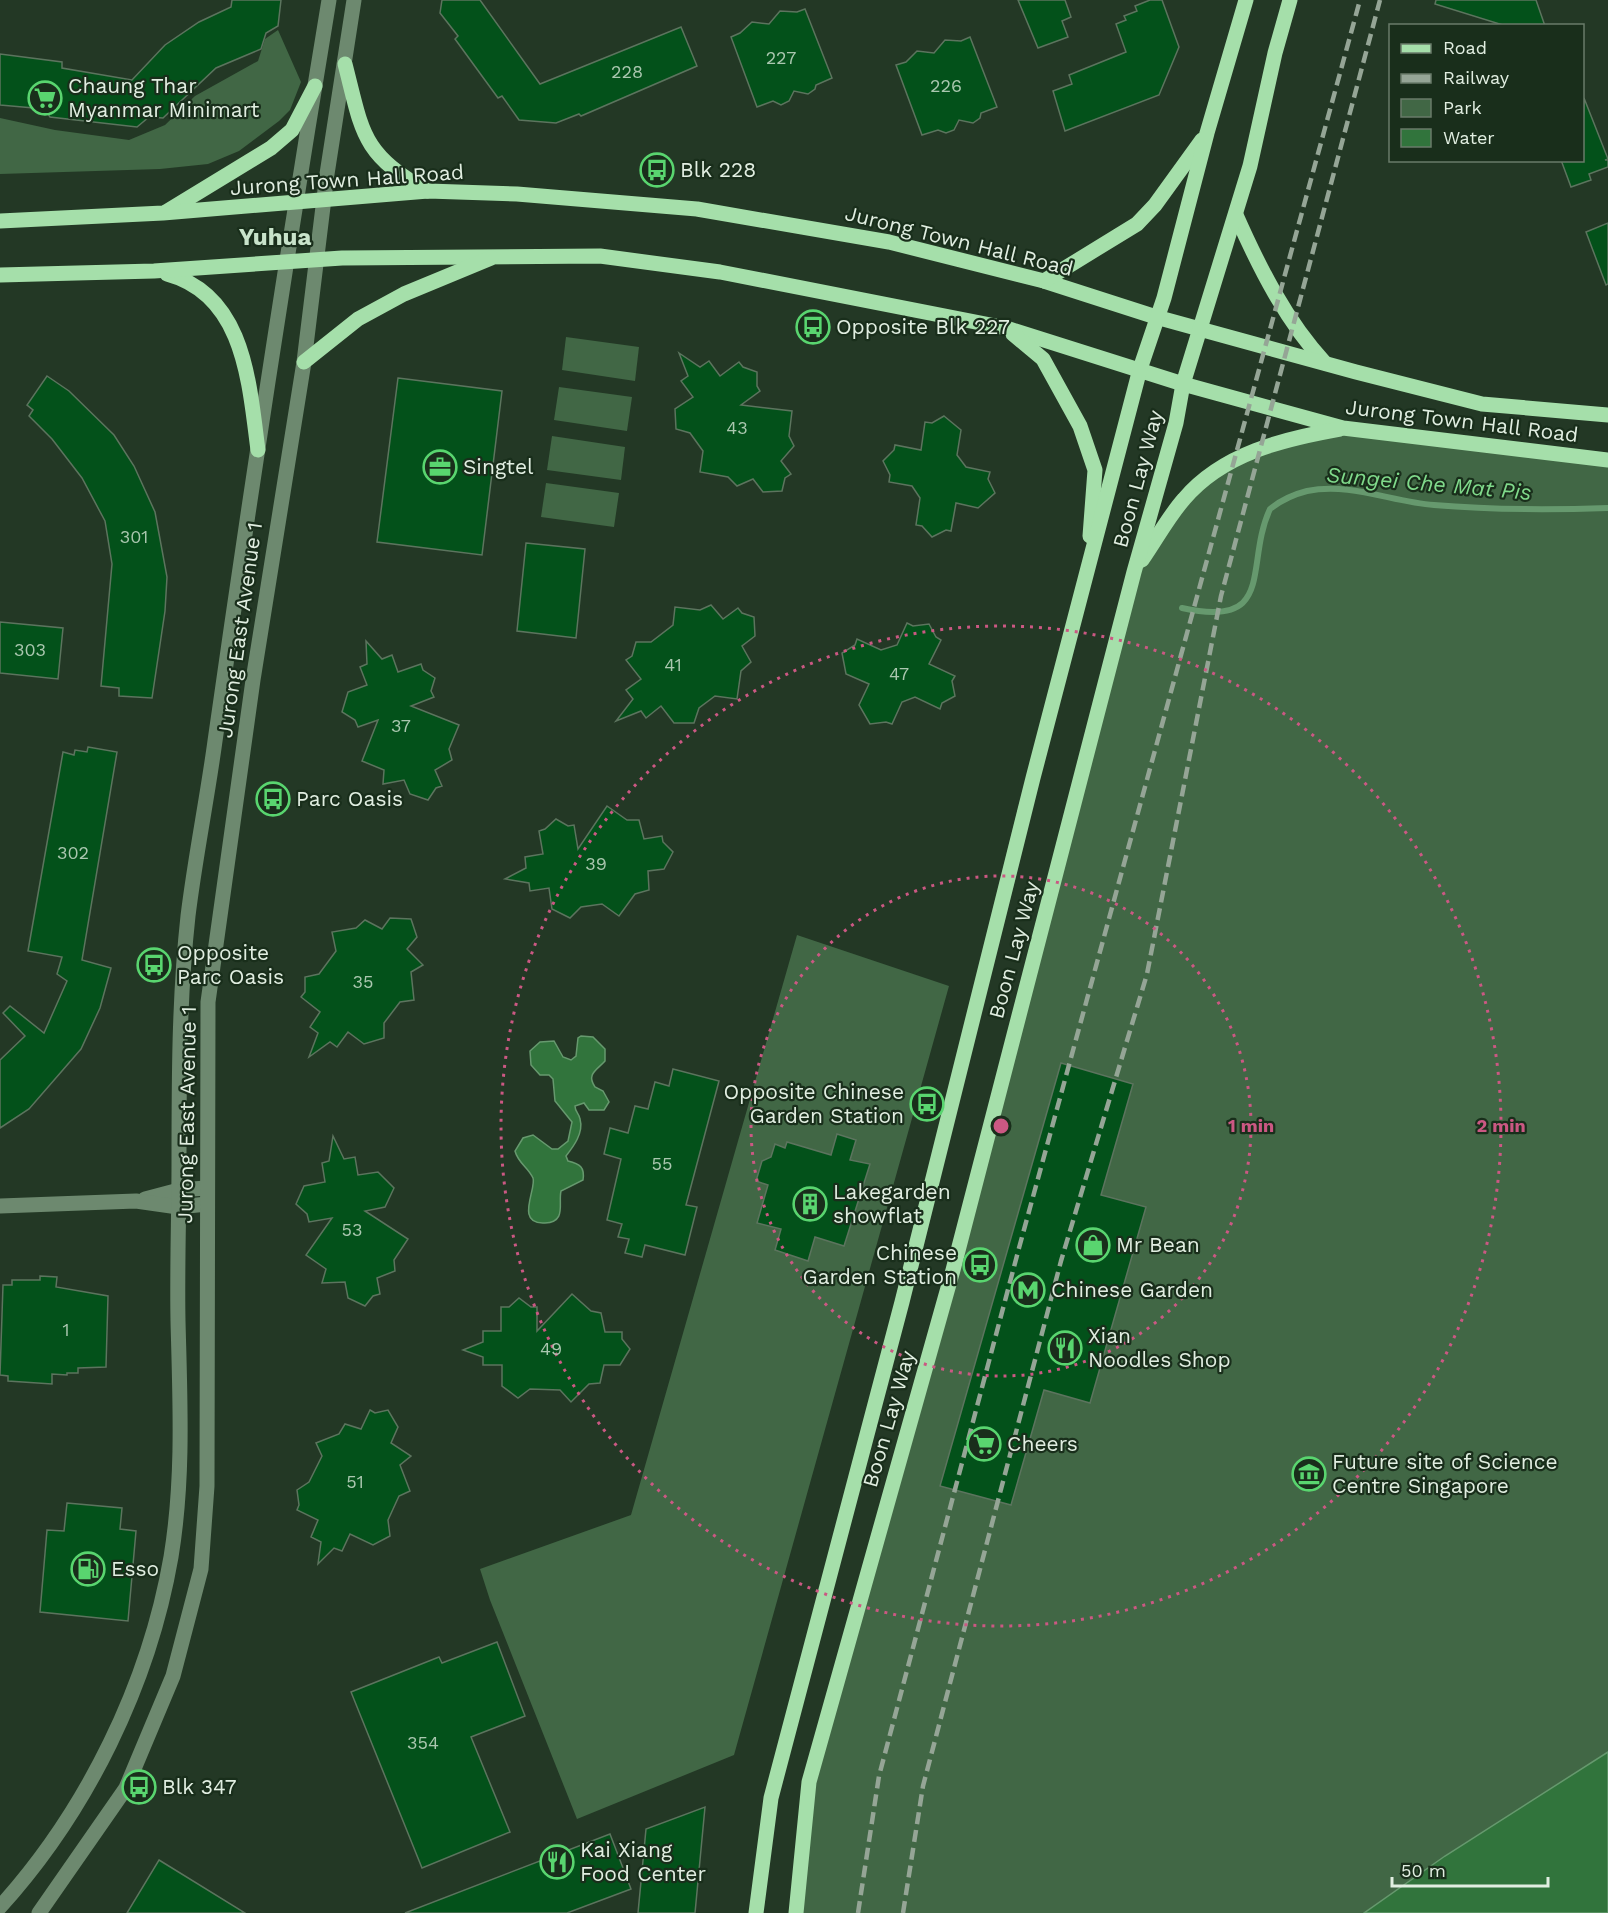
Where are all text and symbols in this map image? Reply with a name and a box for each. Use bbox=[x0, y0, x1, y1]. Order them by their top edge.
legend bbox=[1389, 24, 1584, 162]
text: Road bbox=[1443, 37, 1487, 58]
house number: 227 bbox=[766, 47, 796, 68]
house number: 228 bbox=[611, 61, 643, 82]
text: Railway bbox=[1443, 67, 1510, 88]
place label: Chaung Thar Myanmar Minimart bbox=[68, 73, 259, 122]
house number: 226 bbox=[930, 75, 962, 96]
supermarket icon: Chaung Thar Myanmar Minimart bbox=[27, 80, 63, 116]
text: Park bbox=[1443, 97, 1482, 118]
text: Water bbox=[1443, 127, 1495, 148]
bus stop icon: Blk 228 bbox=[639, 152, 675, 188]
place label: Blk 228 bbox=[680, 157, 756, 182]
street label: Jurong Town Hall Road bbox=[229, 159, 465, 200]
street label: Jurong Town Hall Road bbox=[842, 200, 1076, 281]
district label: Yuhua bbox=[239, 223, 311, 251]
bus stop icon: Opposite Blk 227 bbox=[795, 309, 831, 345]
place label: Opposite Blk 227 bbox=[836, 314, 1010, 339]
street label: Jurong Town Hall Road bbox=[1344, 394, 1580, 447]
street label: Boon Lay Way bbox=[1107, 407, 1168, 550]
house number: 43 bbox=[726, 417, 748, 438]
office icon: Singtel bbox=[422, 449, 458, 485]
place label: Singtel bbox=[463, 454, 534, 479]
water label: Sungei Che Mat Pis bbox=[1325, 462, 1533, 505]
street label: Jurong East Avenue 1 bbox=[212, 520, 267, 739]
house number: 301 bbox=[120, 526, 148, 547]
house number: 303 bbox=[14, 639, 46, 660]
house number: 41 bbox=[664, 654, 682, 675]
house number: 47 bbox=[889, 663, 909, 684]
house number: 37 bbox=[391, 715, 411, 736]
bus stop icon: Parc Oasis bbox=[255, 781, 291, 817]
place label: Parc Oasis bbox=[296, 786, 403, 811]
house number: 302 bbox=[57, 842, 89, 863]
house number: 39 bbox=[585, 853, 607, 874]
street label: Boon Lay Way bbox=[983, 878, 1044, 1021]
place label: Opposite Parc Oasis bbox=[177, 940, 284, 989]
bus stop icon: Opposite Parc Oasis bbox=[136, 947, 172, 983]
house number: 35 bbox=[353, 971, 373, 992]
street label: Jurong East Avenue 1 bbox=[172, 1006, 201, 1224]
place label: Opposite Chinese Garden Station bbox=[723, 1079, 904, 1128]
bus stop icon: Opposite Chinese Garden Station bbox=[909, 1086, 945, 1122]
text: 1 min bbox=[1228, 1115, 1274, 1136]
text: 2 min bbox=[1476, 1115, 1526, 1136]
centre of rings bbox=[991, 1116, 1011, 1136]
house number: 55 bbox=[652, 1153, 672, 1174]
place label: Lakegarden showflat bbox=[833, 1179, 951, 1228]
building icon: Lakegarden showflat bbox=[792, 1186, 828, 1222]
house number: 53 bbox=[342, 1219, 362, 1240]
shop icon: Mr Bean bbox=[1075, 1227, 1111, 1263]
place label: Mr Bean bbox=[1116, 1232, 1200, 1257]
place label: Chinese Garden Station bbox=[803, 1240, 957, 1289]
bus stop icon: Chinese Garden Station bbox=[962, 1247, 998, 1283]
metro station icon: Chinese Garden bbox=[1010, 1272, 1046, 1308]
place label: Chinese Garden bbox=[1051, 1277, 1213, 1302]
house number: 1 bbox=[62, 1319, 70, 1340]
place label: Xian Noodles Shop bbox=[1088, 1323, 1231, 1372]
restaurant icon: Xian Noodles Shop bbox=[1047, 1330, 1083, 1366]
house number: 49 bbox=[540, 1338, 562, 1359]
street label: Boon Lay Way bbox=[857, 1347, 920, 1490]
supermarket icon: Cheers bbox=[966, 1426, 1002, 1462]
place label: Cheers bbox=[1007, 1431, 1078, 1456]
place label: Future site of Science Centre Singapore bbox=[1332, 1449, 1558, 1498]
museum icon: Future site of Science Centre Singapore bbox=[1291, 1456, 1327, 1492]
house number: 51 bbox=[346, 1471, 364, 1492]
fuel station icon: Esso bbox=[70, 1551, 106, 1587]
place label: Esso bbox=[111, 1556, 159, 1581]
house number: 354 bbox=[407, 1732, 439, 1753]
bus stop icon: Blk 347 bbox=[121, 1769, 157, 1805]
place label: Blk 347 bbox=[162, 1774, 237, 1799]
place label: Kai Xiang Food Center bbox=[580, 1837, 706, 1886]
restaurant icon: Kai Xiang Food Center bbox=[539, 1844, 575, 1880]
scale bar bbox=[1392, 1850, 1548, 1888]
text: 50 m bbox=[1401, 1860, 1446, 1881]

